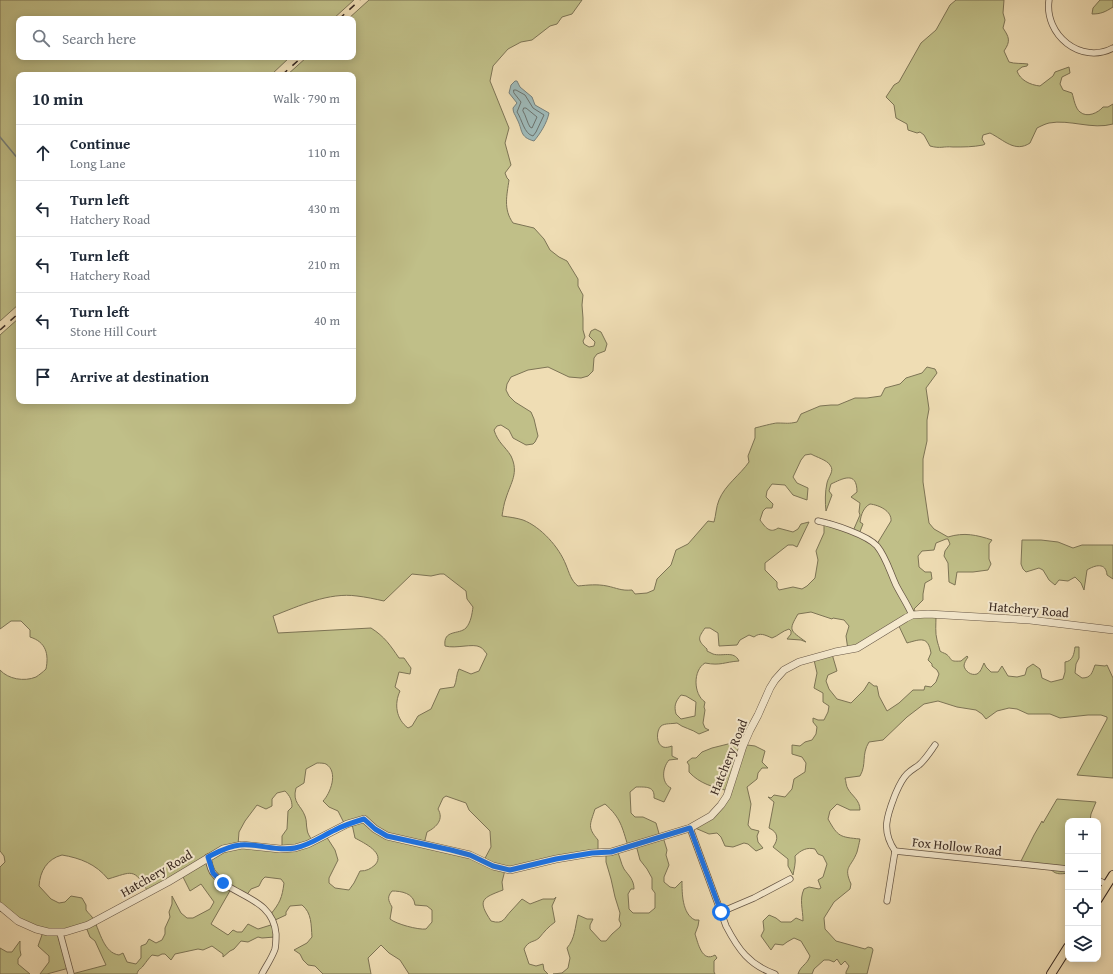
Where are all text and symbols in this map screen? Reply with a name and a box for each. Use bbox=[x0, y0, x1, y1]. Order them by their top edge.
search box bbox=[16, 16, 356, 60]
icon: search bbox=[30, 27, 52, 49]
text: Search here bbox=[62, 28, 136, 49]
text: 10 min bbox=[32, 86, 83, 111]
text: Walk · 790 m bbox=[273, 89, 340, 108]
text: Continue bbox=[70, 133, 131, 154]
icon: ahead bbox=[32, 142, 54, 164]
text: 110 m bbox=[308, 143, 340, 162]
text: Long Lane bbox=[70, 154, 125, 173]
text: Turn left bbox=[70, 189, 129, 210]
icon: left bbox=[32, 198, 54, 220]
text: 430 m bbox=[308, 199, 340, 218]
text: Hatchery Road bbox=[70, 210, 150, 229]
text: Turn left bbox=[70, 245, 129, 266]
icon: left bbox=[32, 254, 54, 276]
text: 210 m bbox=[308, 255, 340, 274]
text: Hatchery Road bbox=[70, 266, 150, 285]
text: Turn left bbox=[70, 301, 129, 322]
icon: left bbox=[32, 310, 54, 332]
text: 40 m bbox=[314, 311, 340, 330]
text: Stone Hill Court bbox=[70, 322, 157, 341]
icon: arrive bbox=[32, 366, 54, 388]
text: Arrive at destination bbox=[70, 366, 209, 387]
street label: Hatchery Road bbox=[988, 597, 1070, 622]
street label: Hatchery Road bbox=[705, 716, 752, 798]
map controls bbox=[1065, 818, 1101, 962]
button: + bbox=[1065, 818, 1101, 854]
street label: Fox Hollow Road bbox=[911, 832, 1003, 861]
street label: Hatchery Road bbox=[117, 845, 196, 902]
button: − bbox=[1065, 854, 1101, 890]
route end bbox=[214, 874, 232, 892]
button: locate bbox=[1065, 890, 1101, 926]
route start bbox=[712, 903, 730, 921]
button: layers bbox=[1065, 926, 1101, 962]

